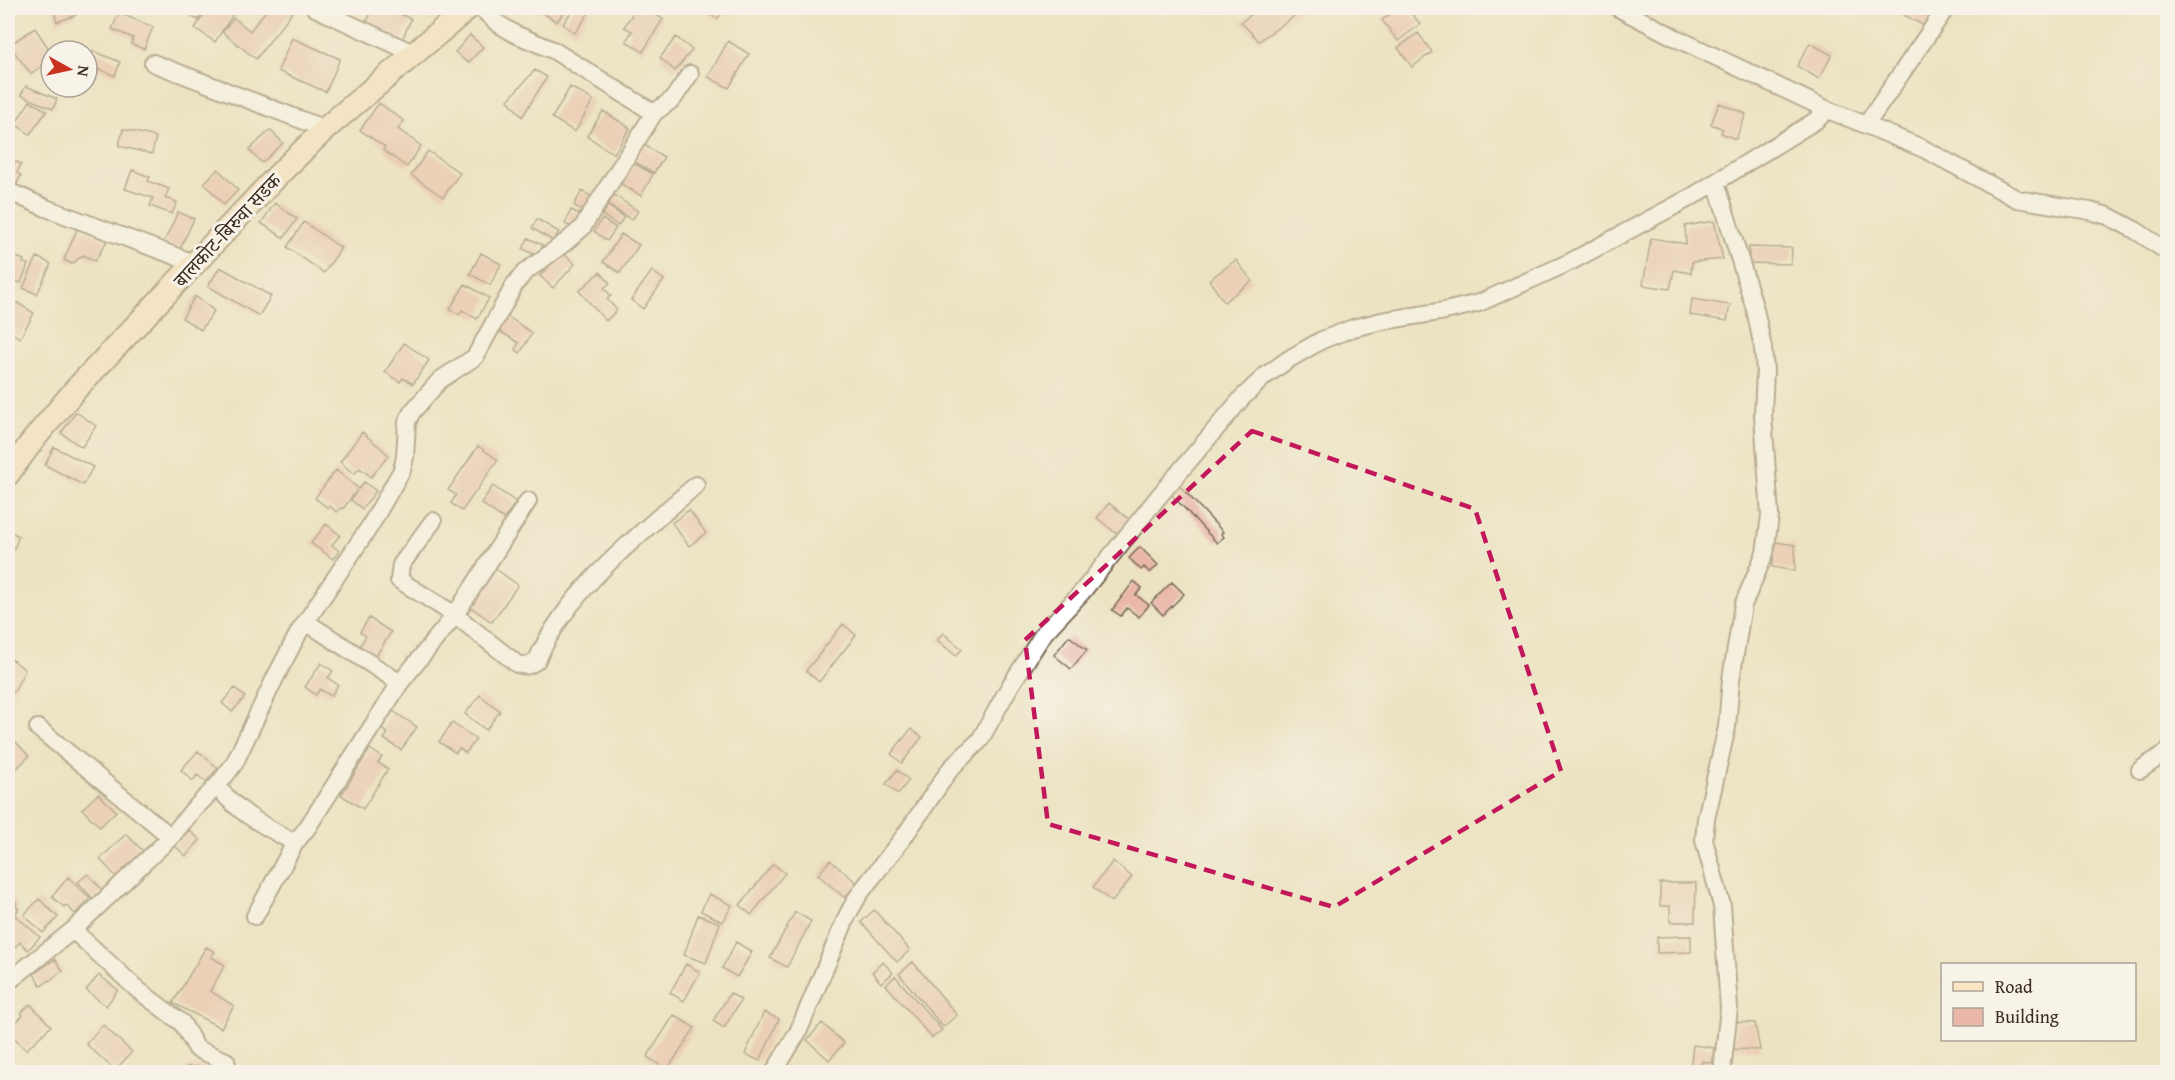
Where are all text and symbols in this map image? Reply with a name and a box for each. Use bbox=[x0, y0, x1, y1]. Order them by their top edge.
north arrow bbox=[39, 39, 99, 99]
text: N bbox=[71, 64, 96, 78]
street label: बालकोट-बिरुवा सडक bbox=[166, 165, 289, 294]
legend bbox=[1941, 963, 2136, 1041]
text: Road bbox=[1995, 973, 2033, 1000]
text: Building bbox=[1995, 1003, 2059, 1030]

